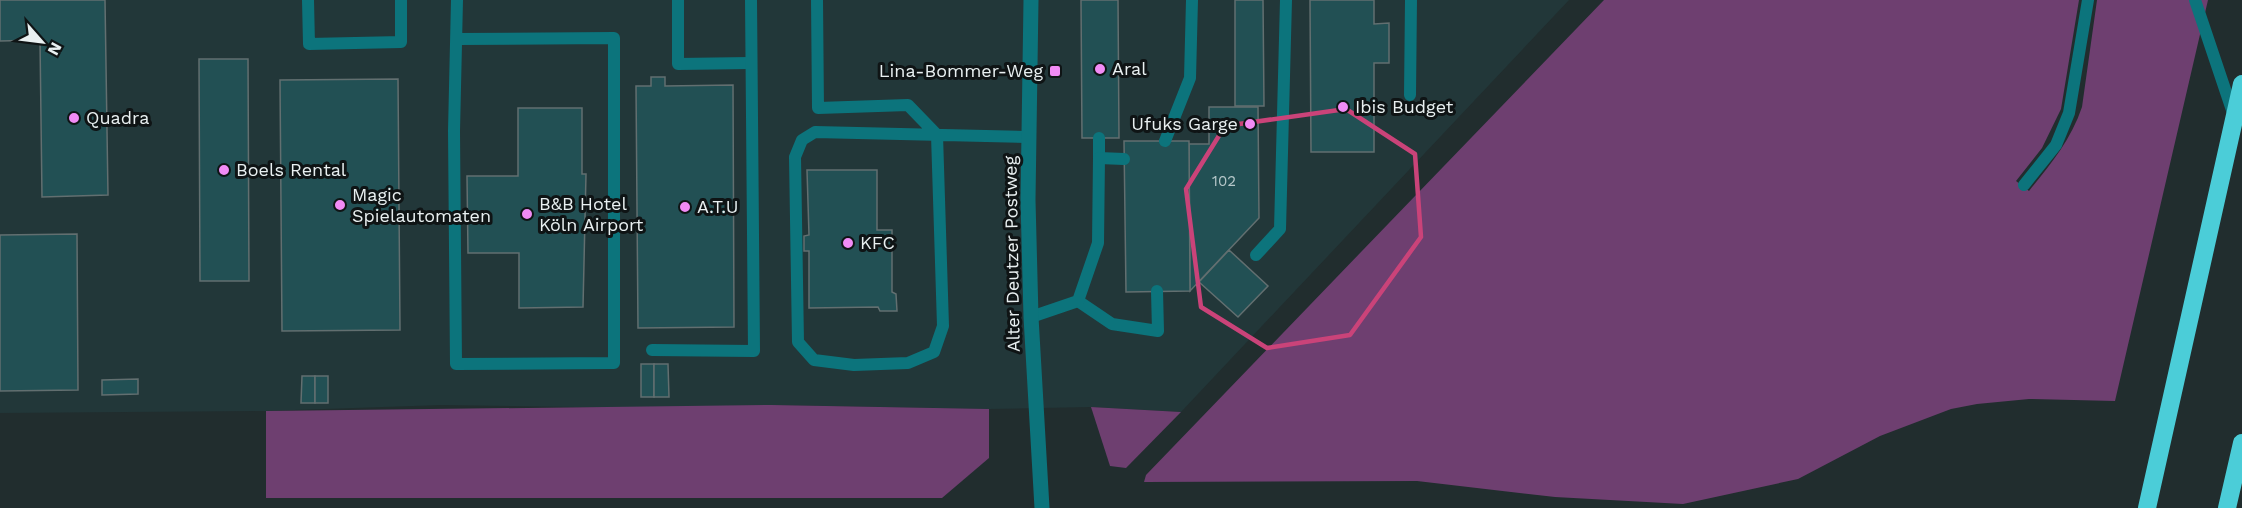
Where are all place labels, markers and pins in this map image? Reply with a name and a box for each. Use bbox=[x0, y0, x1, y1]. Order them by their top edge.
place label: Aral bbox=[1112, 58, 1147, 79]
place label: Lina-Bommer-Weg bbox=[879, 60, 1043, 81]
marker: Aral bbox=[1093, 62, 1107, 76]
marker: Lina-Bommer-Weg bbox=[1048, 64, 1062, 78]
place label: Ibis Budget bbox=[1355, 96, 1454, 117]
marker: Ibis Budget bbox=[1336, 100, 1350, 114]
place label: Quadra bbox=[86, 107, 149, 128]
marker: Quadra bbox=[67, 111, 81, 125]
place label: Ufuks Garge bbox=[1131, 113, 1238, 134]
marker: Ufuks Garge bbox=[1243, 117, 1257, 131]
place label: Boels Rental bbox=[236, 159, 347, 180]
marker: Boels Rental bbox=[217, 163, 231, 177]
place label: Magic Spielautomaten bbox=[352, 184, 491, 226]
place label: B&B Hotel Köln Airport bbox=[539, 193, 644, 235]
place label: A.T.U bbox=[697, 196, 738, 217]
marker: Magic Spielautomaten bbox=[333, 198, 347, 212]
marker: A.T.U bbox=[678, 200, 692, 214]
marker: B&B Hotel Köln Airport bbox=[520, 207, 534, 221]
place label: KFC bbox=[860, 232, 895, 253]
marker: KFC bbox=[841, 236, 855, 250]

